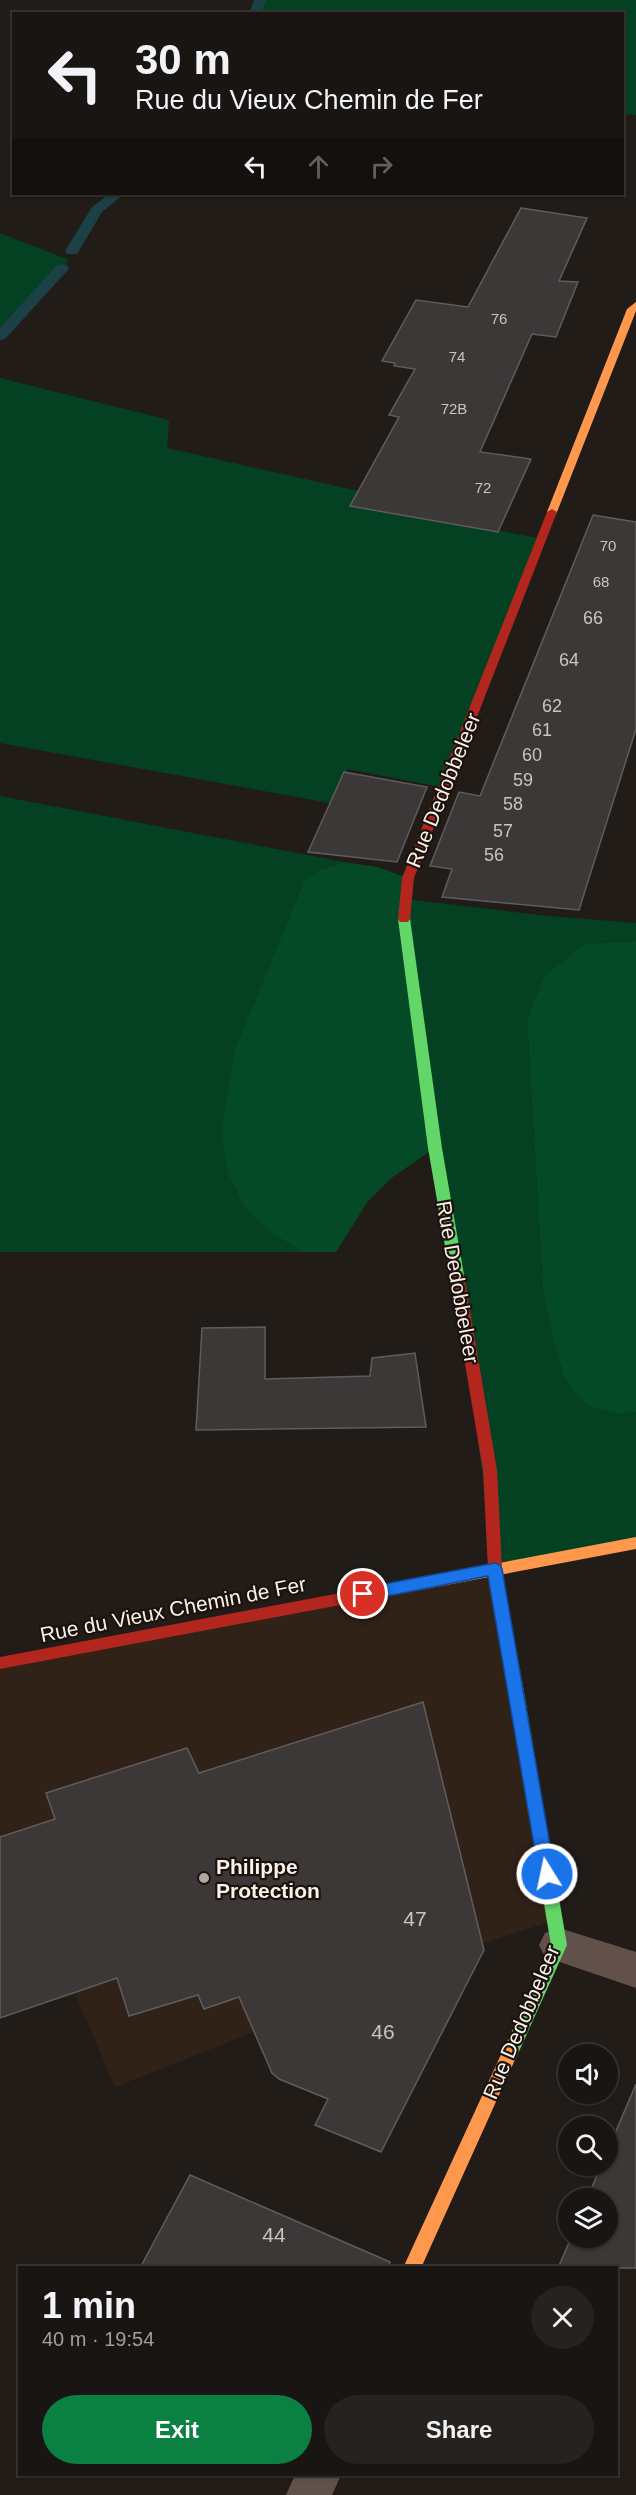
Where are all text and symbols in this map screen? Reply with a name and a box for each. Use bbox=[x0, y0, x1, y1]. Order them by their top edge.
icon: left bbox=[36, 36, 114, 114]
text: 30 m bbox=[135, 36, 231, 83]
text: Rue du Vieux Chemin de Fer bbox=[135, 85, 483, 115]
icon: left bbox=[239, 150, 272, 183]
icon: ahead bbox=[302, 150, 335, 183]
icon: right bbox=[365, 150, 398, 183]
house number: 76 bbox=[491, 310, 507, 327]
house number: 74 bbox=[449, 348, 465, 365]
house number: 72B bbox=[441, 400, 467, 417]
house number: 72 bbox=[475, 479, 491, 496]
house number: 70 bbox=[600, 537, 616, 554]
house number: 68 bbox=[593, 573, 609, 590]
house number: 66 bbox=[583, 608, 603, 628]
house number: 64 bbox=[559, 650, 579, 670]
house number: 62 bbox=[542, 696, 562, 716]
street label: Rue Dedobbeleer bbox=[402, 709, 484, 871]
house number: 61 bbox=[532, 720, 552, 740]
house number: 60 bbox=[522, 745, 542, 765]
house number: 59 bbox=[513, 770, 533, 790]
house number: 58 bbox=[503, 794, 523, 814]
house number: 57 bbox=[493, 821, 513, 841]
house number: 56 bbox=[484, 845, 504, 865]
street label: Rue Dedobbeleer bbox=[432, 1199, 484, 1365]
pin bbox=[337, 1568, 388, 1619]
street label: Rue du Vieux Chemin de Fer bbox=[38, 1572, 308, 1646]
icon: arrive bbox=[346, 1577, 379, 1610]
position arrow bbox=[515, 1842, 579, 1906]
place label: Philippe Protection bbox=[216, 1855, 320, 1902]
marker: Philippe Protection bbox=[197, 1871, 211, 1885]
house number: 47 bbox=[403, 1907, 427, 1930]
street label: Rue Dedobbeleer bbox=[478, 1942, 564, 2102]
house number: 46 bbox=[371, 2020, 395, 2043]
map controls bbox=[558, 2044, 618, 2248]
button: sound bbox=[558, 2044, 618, 2104]
button: search bbox=[558, 2116, 618, 2176]
button: layers bbox=[558, 2188, 618, 2248]
house number: 44 bbox=[262, 2223, 286, 2246]
text: 1 min bbox=[42, 2285, 136, 2326]
button: close bbox=[531, 2286, 594, 2349]
text: 40 m · 19:54 bbox=[42, 2328, 154, 2350]
button: Exit bbox=[42, 2395, 312, 2464]
button: Share bbox=[324, 2395, 594, 2464]

